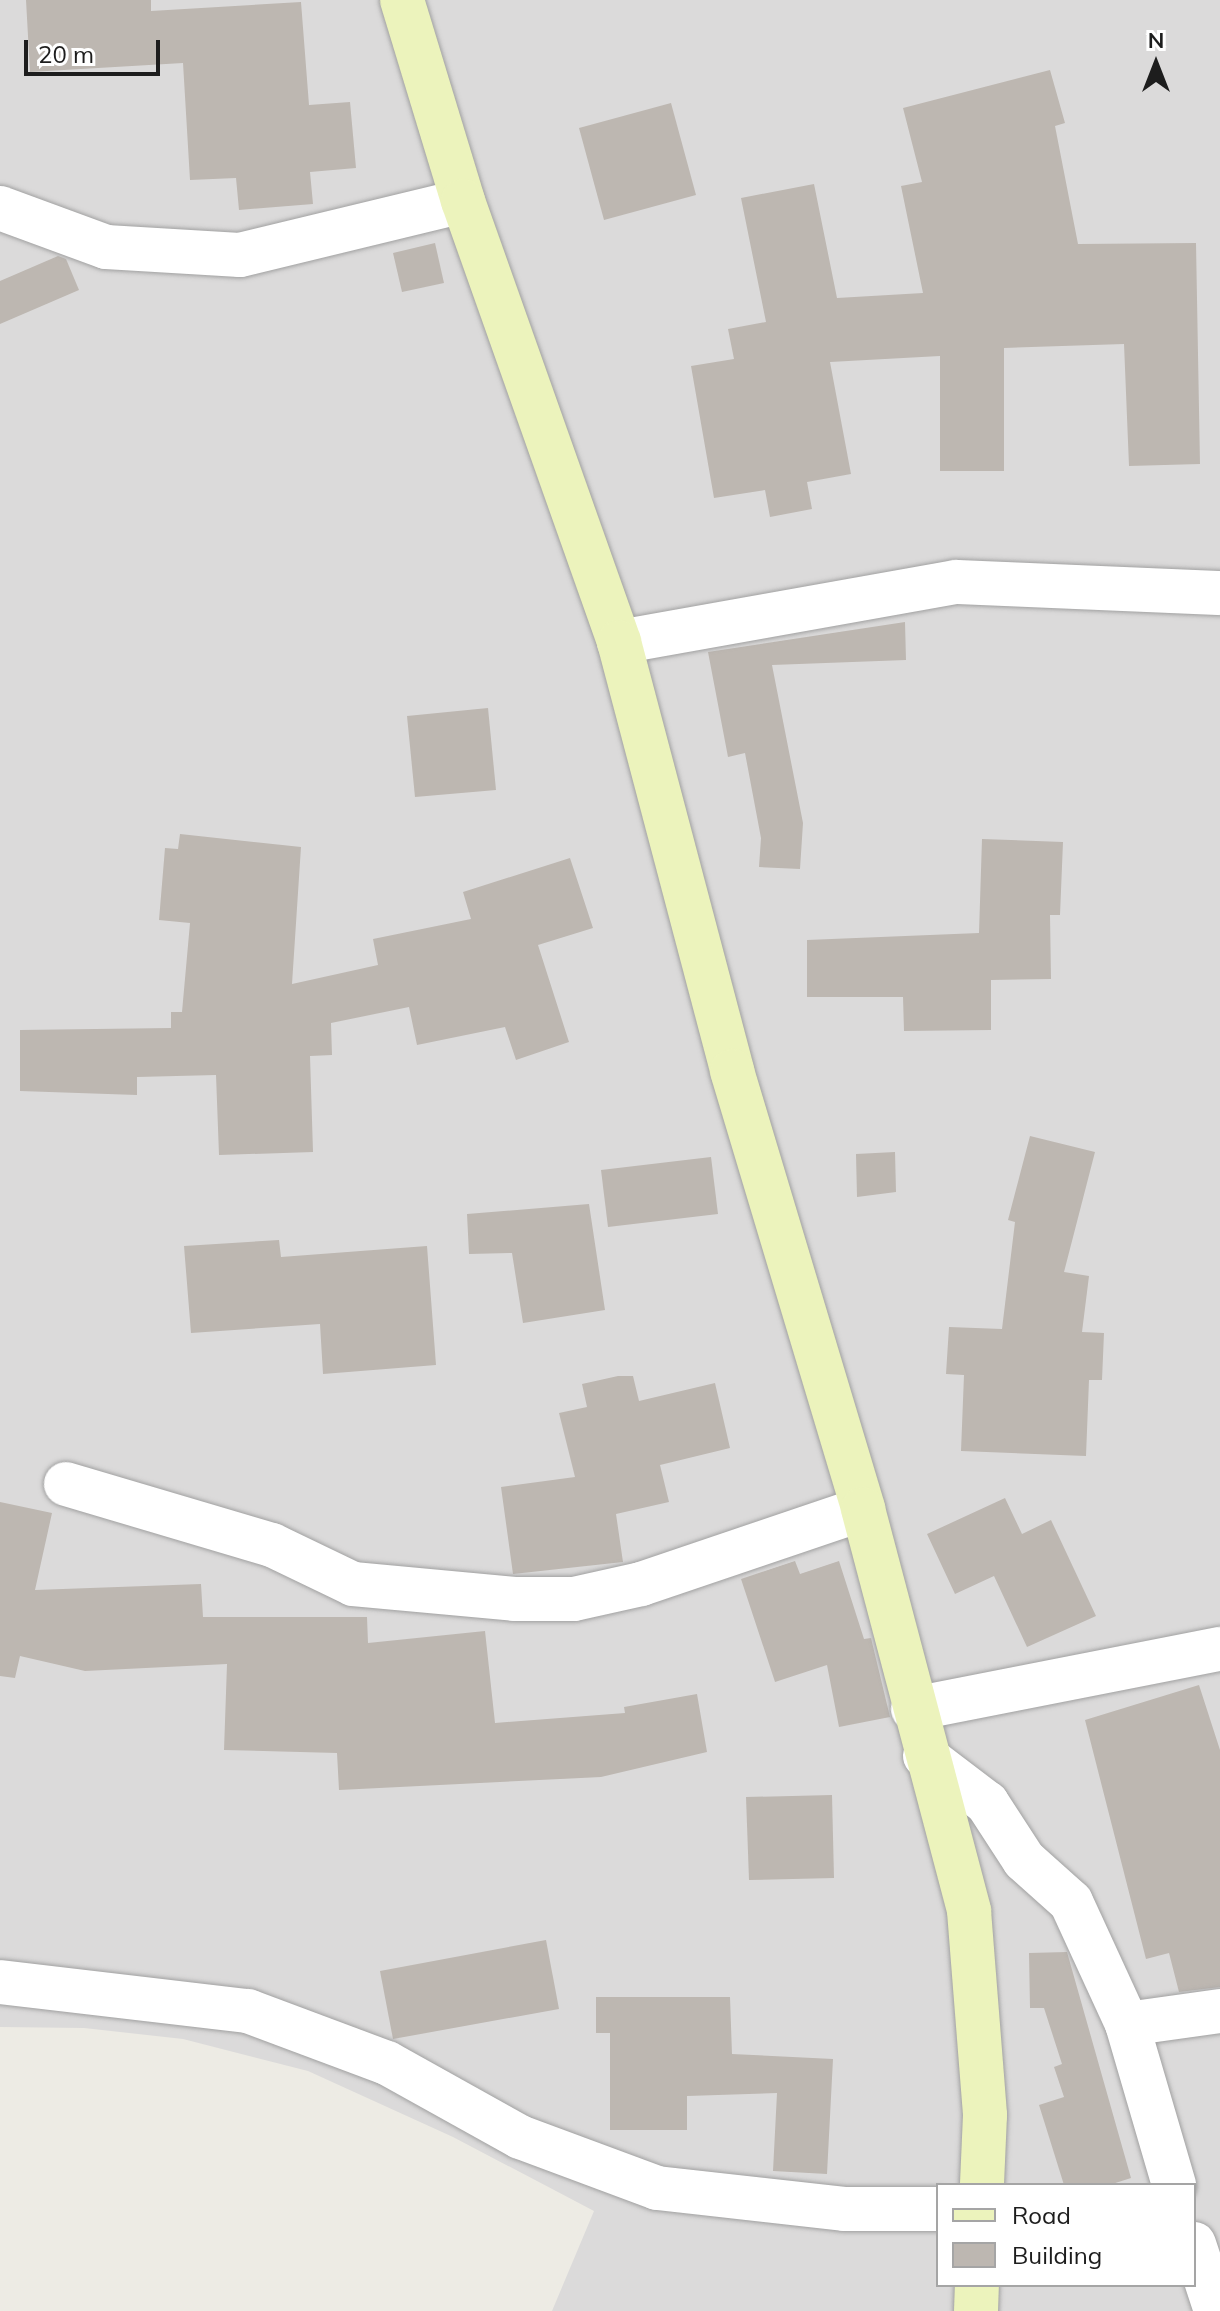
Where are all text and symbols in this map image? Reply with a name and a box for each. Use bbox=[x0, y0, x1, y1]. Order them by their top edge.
scale bar bbox=[28, 24, 164, 74]
north arrow bbox=[1116, 24, 1196, 104]
text: N bbox=[1148, 26, 1164, 54]
text: 20 m bbox=[38, 39, 94, 69]
legend bbox=[936, 2183, 1196, 2287]
text: Road bbox=[1012, 2200, 1071, 2230]
text: Building bbox=[1012, 2240, 1102, 2270]

